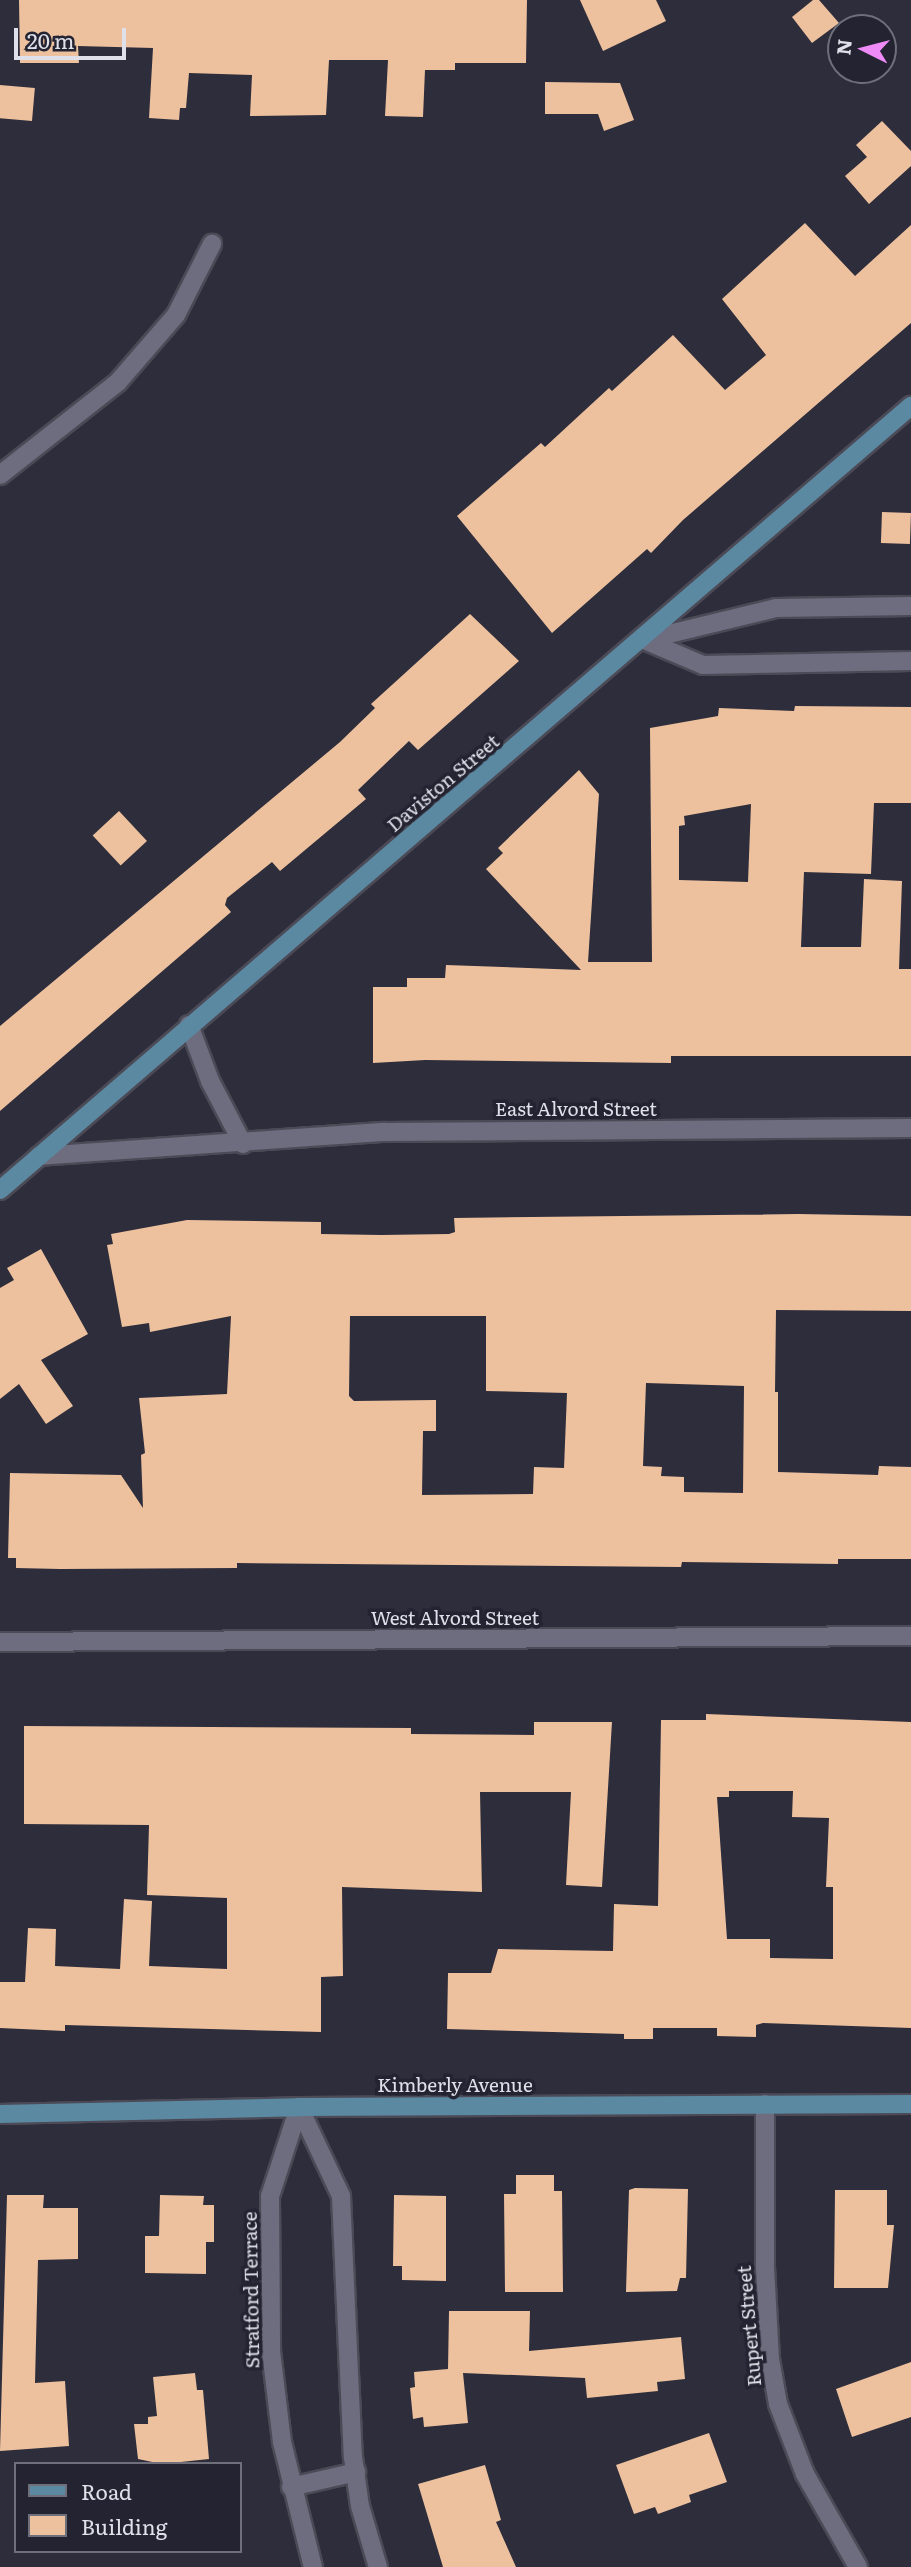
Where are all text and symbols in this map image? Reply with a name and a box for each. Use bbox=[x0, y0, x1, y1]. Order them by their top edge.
scale bar bbox=[18, 14, 130, 58]
north arrow bbox=[827, 14, 897, 84]
text: 20 m bbox=[27, 24, 74, 55]
text: N bbox=[828, 38, 858, 56]
street label: Daviston Street bbox=[382, 730, 504, 836]
street label: East Alvord Street bbox=[495, 1098, 657, 1120]
street label: West Alvord Street bbox=[371, 1607, 539, 1629]
street label: Kimberly Avenue bbox=[377, 2074, 533, 2096]
street label: Stratford Terrace bbox=[238, 2211, 264, 2369]
street label: Rupert Street bbox=[732, 2265, 766, 2387]
legend bbox=[14, 2462, 242, 2553]
text: Road bbox=[81, 2475, 132, 2506]
text: Building bbox=[81, 2510, 167, 2541]

